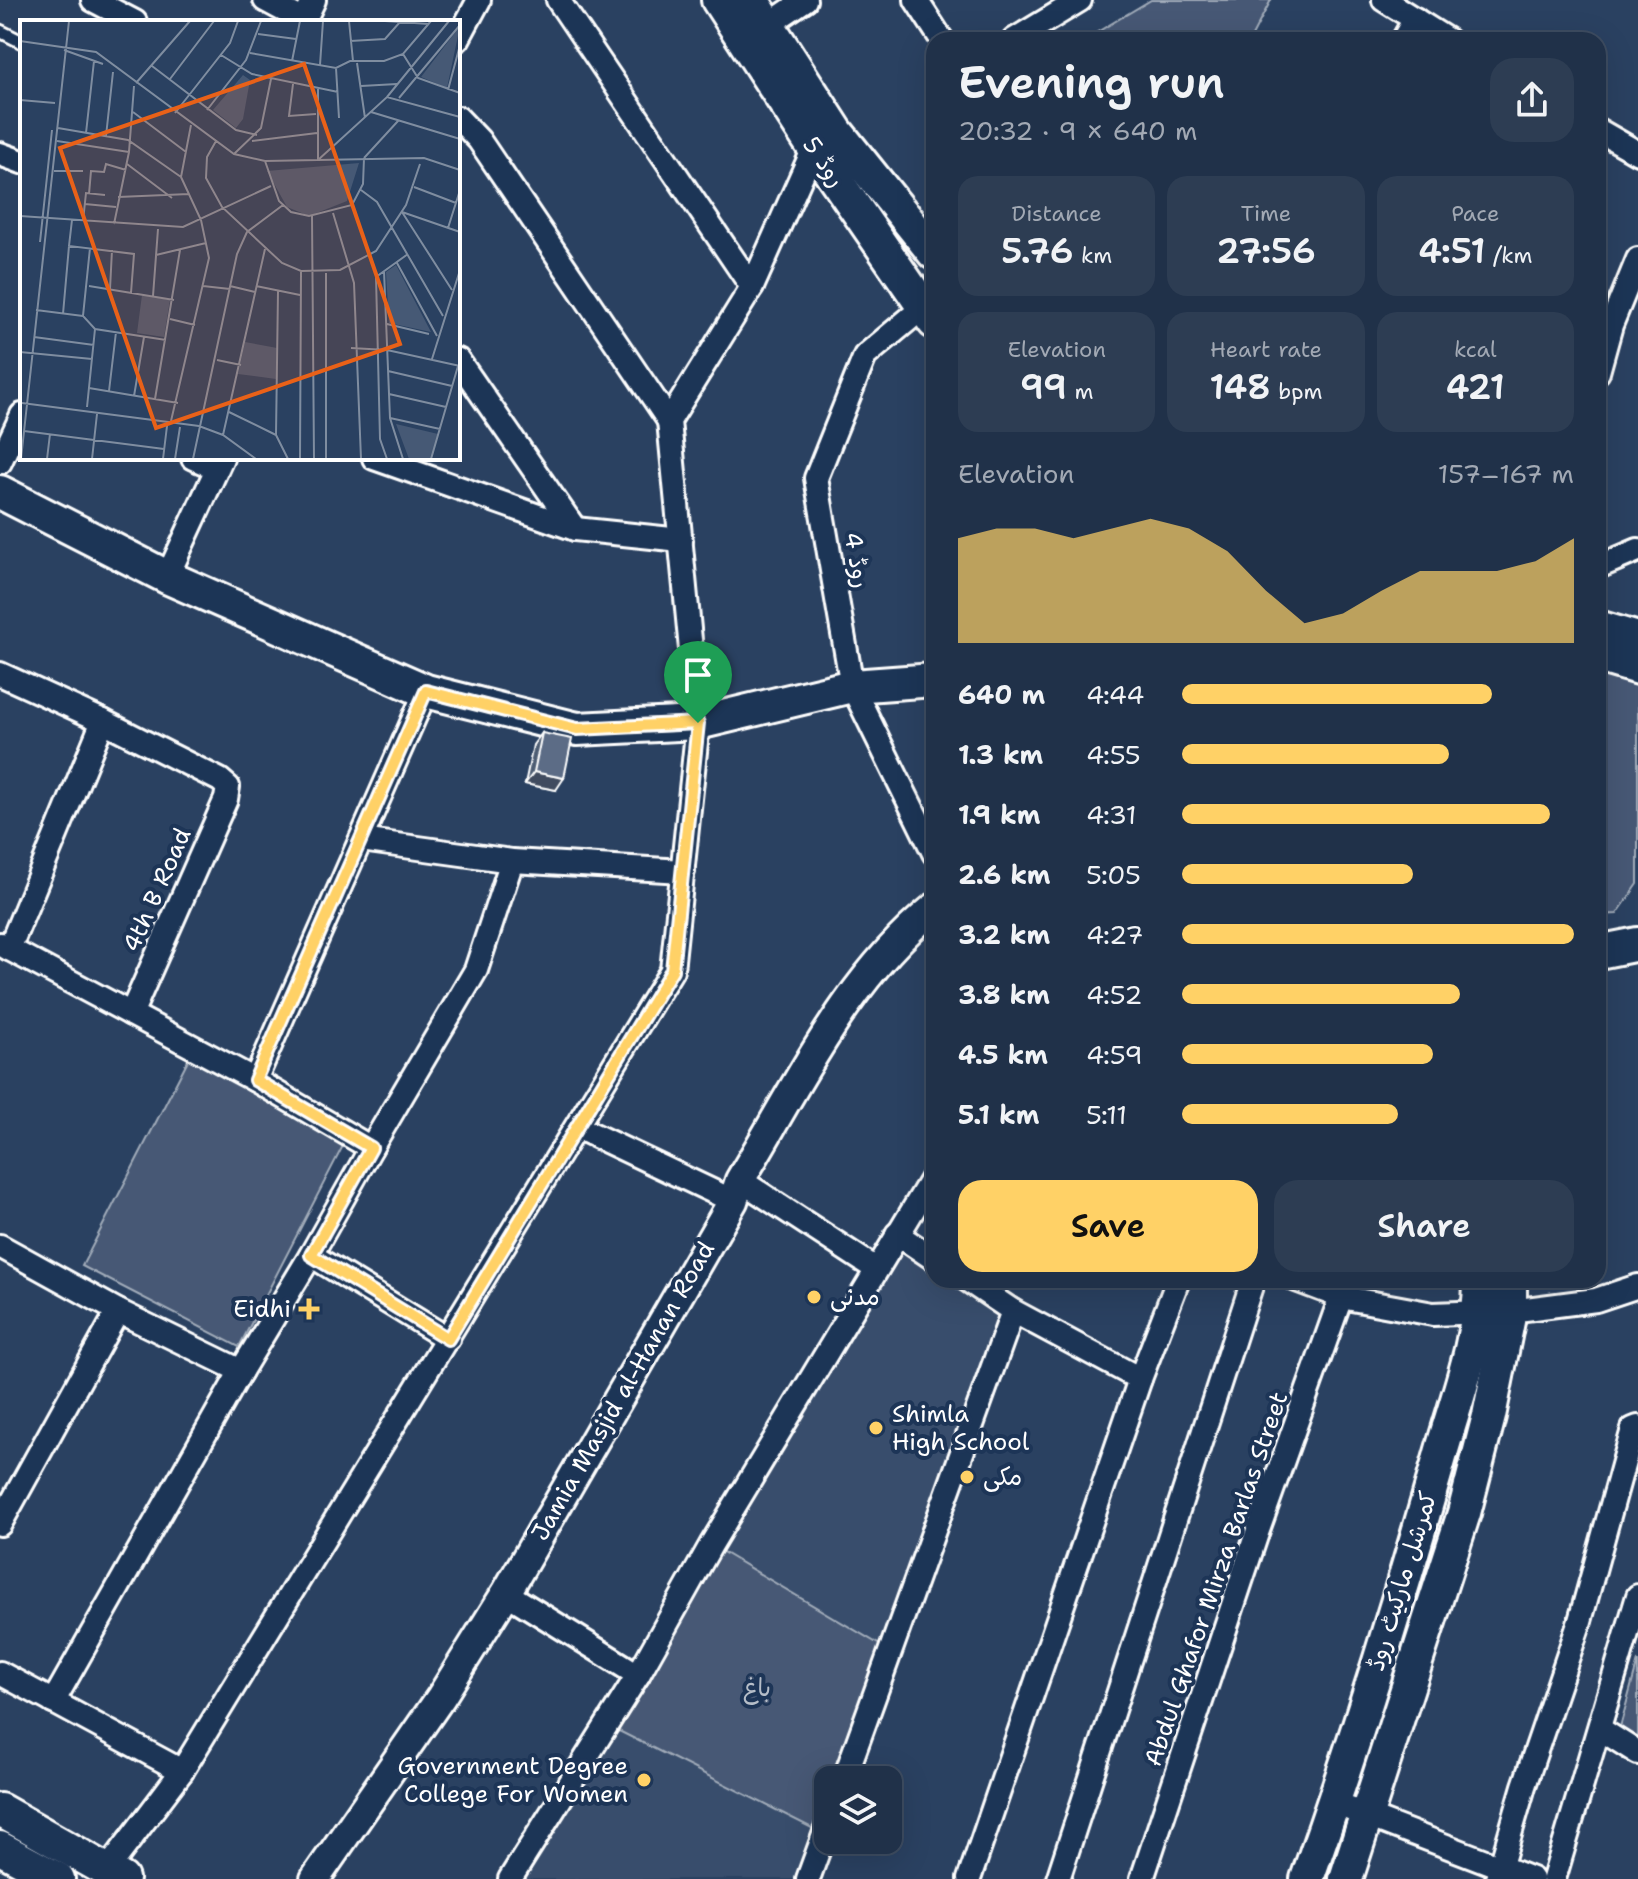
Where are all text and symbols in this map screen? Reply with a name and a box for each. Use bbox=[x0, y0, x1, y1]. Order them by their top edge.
inset map bbox=[20, 20, 460, 460]
text: Evening run bbox=[958, 53, 1225, 112]
button: share bbox=[1490, 58, 1574, 142]
text: 20:32 · 9 × 640 m bbox=[958, 113, 1197, 148]
street label: روڈ 5 bbox=[795, 130, 853, 194]
text: Distance bbox=[1012, 199, 1102, 228]
text: Time bbox=[1241, 199, 1291, 228]
text: Pace bbox=[1451, 199, 1500, 228]
text: 5.76 bbox=[1001, 228, 1073, 274]
text: 27:56 bbox=[1216, 228, 1316, 274]
text: 4:51 bbox=[1418, 228, 1486, 274]
text: km bbox=[1073, 241, 1112, 270]
text: /km bbox=[1486, 241, 1532, 270]
text: Elevation bbox=[1007, 335, 1106, 364]
text: Heart rate bbox=[1210, 335, 1322, 364]
text: kcal bbox=[1454, 335, 1497, 364]
text: 99 bbox=[1020, 364, 1067, 410]
text: 148 bbox=[1209, 364, 1271, 410]
text: 421 bbox=[1446, 364, 1505, 410]
text: m bbox=[1067, 377, 1093, 406]
text: bpm bbox=[1271, 377, 1322, 406]
text: Elevation bbox=[958, 456, 1074, 491]
text: 157–167 m bbox=[1438, 456, 1574, 491]
street label: روڈ 4 bbox=[836, 529, 878, 591]
pin bbox=[664, 641, 732, 723]
icon: arrive bbox=[676, 653, 720, 697]
text: 640 m bbox=[958, 677, 1045, 712]
text: 4:44 bbox=[1086, 677, 1144, 712]
text: 1.3 km bbox=[958, 737, 1043, 772]
text: 4:55 bbox=[1086, 737, 1141, 772]
text: 1.9 km bbox=[958, 797, 1040, 832]
text: 4:31 bbox=[1086, 797, 1137, 832]
street label: 4th B Road bbox=[115, 823, 199, 957]
text: 2.6 km bbox=[958, 857, 1051, 892]
text: 5:05 bbox=[1086, 857, 1141, 892]
text: 3.2 km bbox=[958, 917, 1050, 952]
text: 4:27 bbox=[1086, 917, 1144, 952]
text: 3.8 km bbox=[958, 977, 1050, 1012]
text: 4:52 bbox=[1086, 977, 1142, 1012]
text: 4.5 km bbox=[958, 1037, 1048, 1072]
text: 4:59 bbox=[1086, 1037, 1143, 1072]
text: 5.1 km bbox=[958, 1097, 1040, 1132]
text: 5:11 bbox=[1086, 1097, 1127, 1132]
button: Save bbox=[958, 1180, 1258, 1272]
button: Share bbox=[1274, 1180, 1574, 1272]
street label: Jamia Masjid al-Hanan Road bbox=[524, 1236, 722, 1546]
place label: مدنی bbox=[830, 1281, 880, 1313]
marker: مدنی bbox=[805, 1288, 823, 1306]
place label: Eidhi bbox=[233, 1293, 291, 1325]
marker: Eidhi bbox=[298, 1298, 320, 1320]
street label: Abdul Ghafor Mirza Barlas Street bbox=[1137, 1388, 1295, 1770]
place label: Shimla High School bbox=[892, 1398, 1030, 1458]
marker: Shimla High School bbox=[867, 1419, 885, 1437]
place label: مکی bbox=[983, 1461, 1022, 1493]
marker: مکی bbox=[958, 1468, 976, 1486]
street label: کمرشل مارکیٹ روڈ bbox=[1359, 1487, 1445, 1675]
park label: باغ bbox=[743, 1672, 771, 1705]
place label: Government Degree College For Women bbox=[398, 1750, 628, 1810]
map controls bbox=[814, 1766, 902, 1854]
button: layers bbox=[814, 1766, 902, 1854]
marker: Government Degree College For Women bbox=[635, 1771, 653, 1789]

